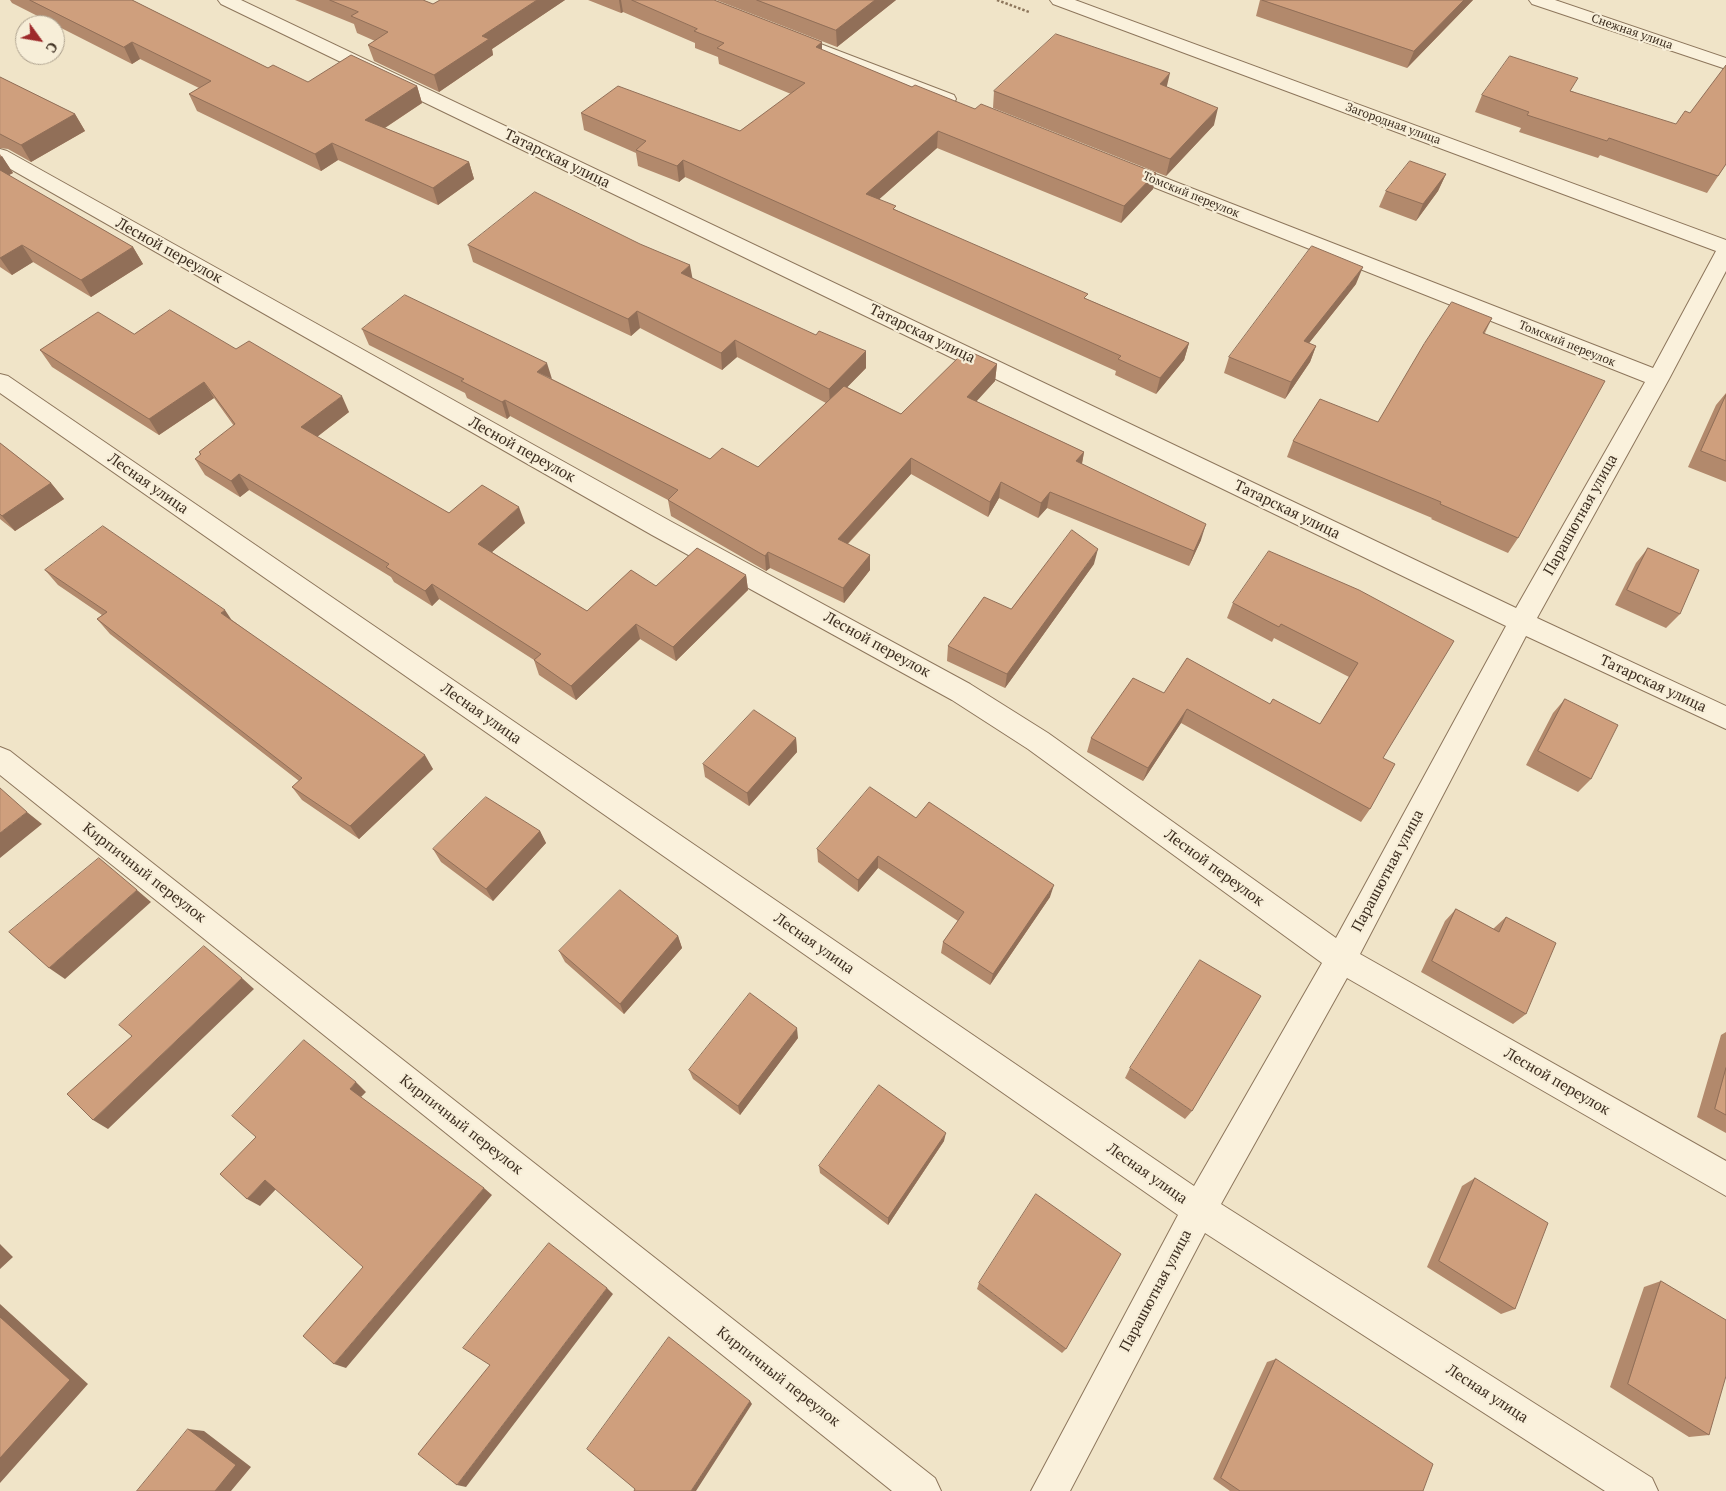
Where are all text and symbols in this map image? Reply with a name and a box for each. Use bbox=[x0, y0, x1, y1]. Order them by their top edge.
street label: Снежная улица bbox=[1589, 11, 1675, 53]
north arrow bbox=[15, 15, 65, 65]
text: С bbox=[42, 39, 63, 57]
street label: Загородная улица bbox=[1343, 100, 1443, 148]
street label: Татарская улица bbox=[501, 126, 613, 192]
street label: Томский переулок bbox=[1140, 169, 1242, 221]
street label: Лесной переулок bbox=[113, 214, 225, 288]
street label: Татарская улица bbox=[866, 301, 978, 367]
street label: Томский переулок bbox=[1516, 318, 1618, 370]
street label: Лесной переулок bbox=[466, 413, 578, 487]
street label: Лесная улица bbox=[104, 450, 192, 518]
street label: Парашютная улица bbox=[1540, 451, 1622, 579]
street label: Татарская улица bbox=[1231, 477, 1343, 543]
street label: Лесной переулок bbox=[821, 608, 933, 682]
street label: Татарская улица bbox=[1597, 651, 1709, 717]
street label: Лесная улица bbox=[437, 680, 525, 748]
street label: Парашютная улица bbox=[1348, 807, 1428, 935]
street label: Кирпичный переулок bbox=[79, 819, 209, 927]
street label: Лесной переулок bbox=[1161, 826, 1267, 910]
street label: Лесная улица bbox=[770, 910, 858, 978]
street label: Лесной переулок bbox=[1501, 1044, 1613, 1120]
street label: Кирпичный переулок bbox=[396, 1071, 526, 1179]
street label: Лесная улица bbox=[1103, 1140, 1191, 1208]
street label: Парашютная улица bbox=[1116, 1227, 1196, 1355]
street label: Кирпичный переулок bbox=[713, 1323, 843, 1431]
street label: Лесная улица bbox=[1443, 1361, 1531, 1427]

